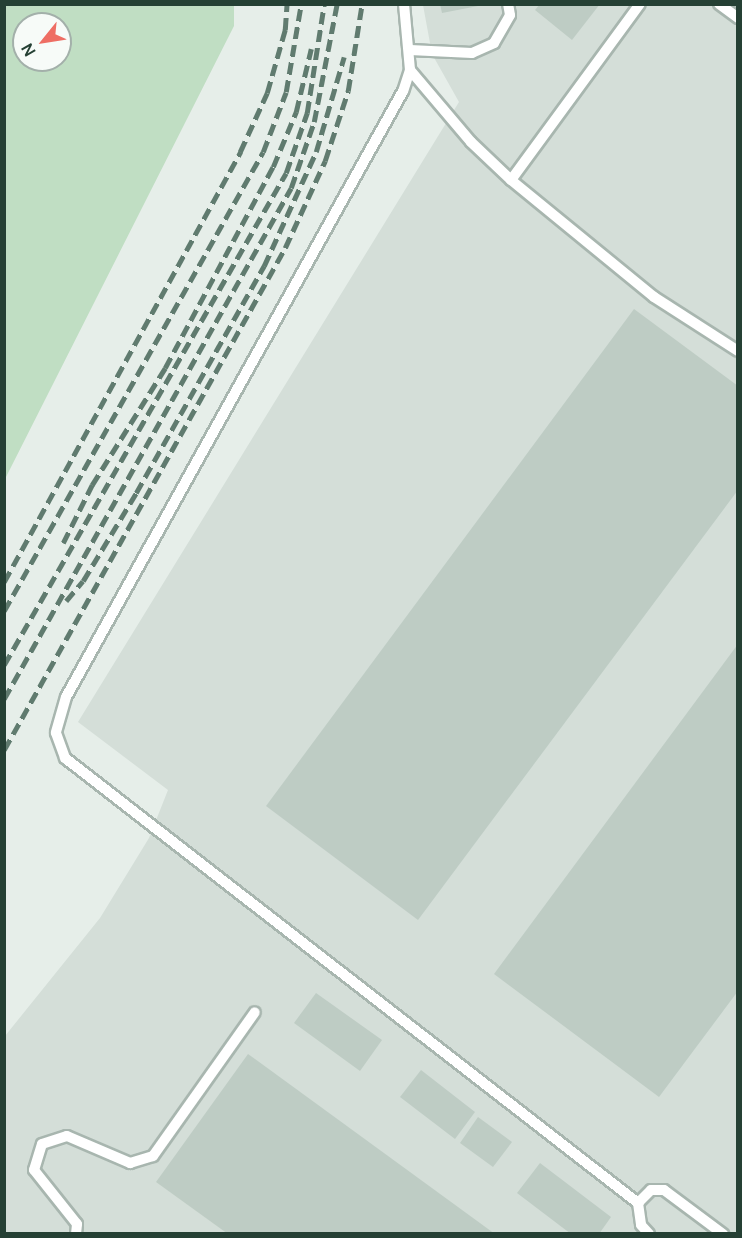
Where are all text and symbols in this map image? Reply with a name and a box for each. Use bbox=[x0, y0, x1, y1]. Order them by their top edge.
north arrow bbox=[12, 12, 72, 72]
text: N bbox=[16, 40, 41, 60]

